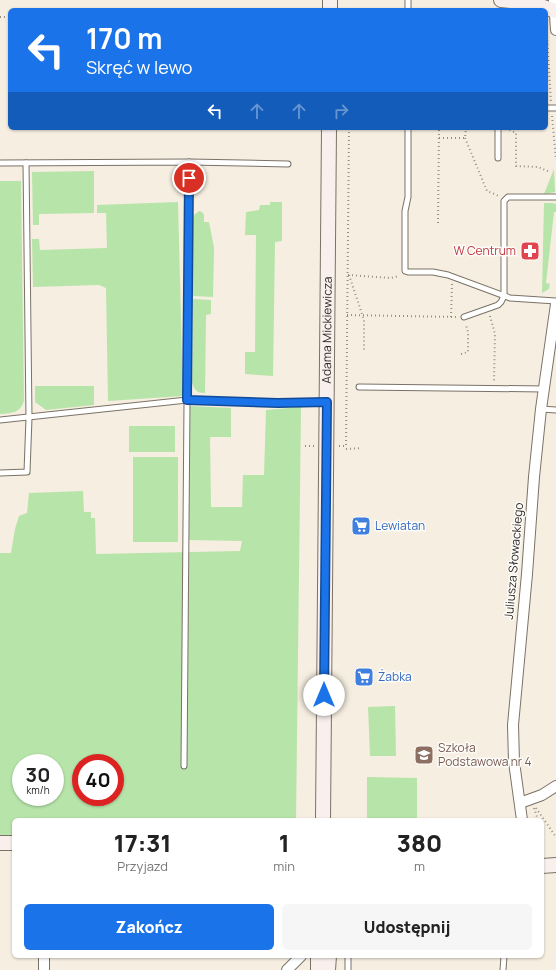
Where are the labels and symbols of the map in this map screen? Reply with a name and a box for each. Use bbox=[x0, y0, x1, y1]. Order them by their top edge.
pin bbox=[172, 161, 206, 195]
pharmacy icon: W Centrum bbox=[519, 240, 541, 262]
place label: W Centrum bbox=[453, 242, 516, 259]
street label: Adama Mickiewicza bbox=[318, 276, 336, 384]
street label: Juliusza Słowackiego bbox=[500, 502, 527, 620]
supermarket icon: Lewiatan bbox=[350, 515, 372, 537]
place label: Lewiatan bbox=[375, 517, 425, 534]
supermarket icon: Żabka bbox=[353, 666, 375, 688]
place label: Żabka bbox=[378, 668, 412, 685]
position arrow bbox=[303, 674, 345, 716]
place label: Szkoła Podstawowa nr 4 bbox=[438, 739, 532, 770]
school or university icon: Szkoła Podstawowa nr 4 bbox=[413, 744, 435, 766]
speed limit sign: 40 bbox=[72, 754, 124, 806]

